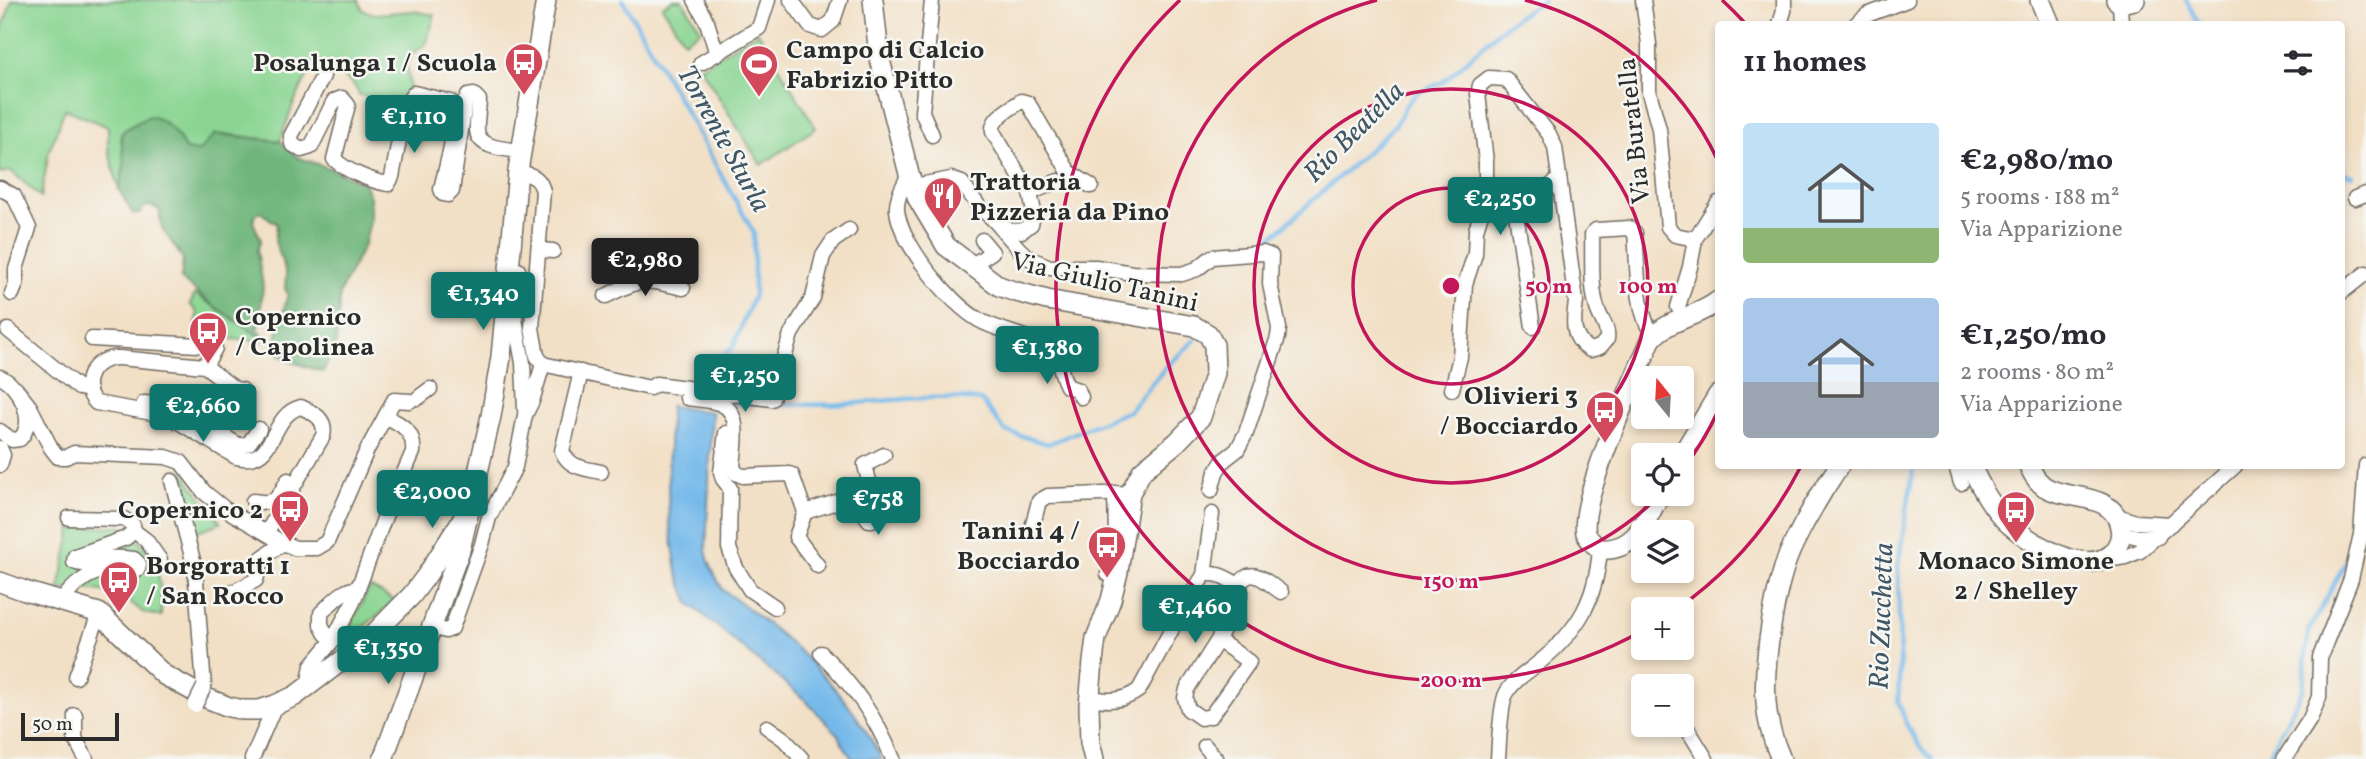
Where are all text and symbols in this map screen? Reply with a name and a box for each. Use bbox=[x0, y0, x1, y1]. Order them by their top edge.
place label: Campo di Calcio Fabrizio Pitto bbox=[786, 33, 984, 99]
bus stop icon: Posalunga 1 / Scuola bbox=[503, 41, 545, 96]
text: 11 homes bbox=[1743, 42, 1867, 84]
sports icon: Campo di Calcio Fabrizio Pitto bbox=[738, 43, 780, 98]
icon: filters bbox=[2279, 44, 2317, 82]
place label: Posalunga 1 / Scuola bbox=[253, 46, 497, 82]
street label: Via Buratella bbox=[1609, 56, 1661, 206]
water label: Torrente Sturla bbox=[666, 59, 779, 220]
water label: Rio Beatella bbox=[1295, 73, 1414, 192]
pin: €1,110 bbox=[357, 96, 471, 155]
text: €1,110 bbox=[381, 102, 447, 134]
text: €2,980/mo bbox=[1960, 140, 2113, 182]
icon: home bbox=[1799, 151, 1883, 235]
place label: Trattoria Pizzeria da Pino bbox=[970, 165, 1169, 231]
restaurant icon: Trattoria Pizzeria da Pino bbox=[922, 175, 964, 230]
pin: €2,250 bbox=[1443, 177, 1557, 237]
text: 5 rooms · 188 m² bbox=[1960, 182, 2119, 214]
text: €2,250 bbox=[1464, 184, 1536, 216]
text: Via Apparizione bbox=[1960, 214, 2123, 246]
pin: €2,980 bbox=[588, 238, 702, 298]
street label: Via Giulio Tanini bbox=[1007, 244, 1202, 322]
text: €2,980 bbox=[608, 245, 682, 277]
pin: €1,340 bbox=[426, 272, 540, 332]
text: 50 m bbox=[1525, 273, 1573, 302]
text: 100 m bbox=[1618, 273, 1678, 302]
centre of rings bbox=[1439, 274, 1463, 298]
text: €1,340 bbox=[447, 279, 519, 311]
place label: Copernico / Capolinea bbox=[235, 300, 374, 366]
bus stop icon: Copernico / Capolinea bbox=[187, 310, 229, 365]
text: €1,250/mo bbox=[1960, 315, 2106, 357]
pin: €1,380 bbox=[990, 326, 1104, 386]
icon: home bbox=[1799, 326, 1883, 410]
text: €1,380 bbox=[1012, 333, 1082, 365]
pin: €1,250 bbox=[688, 354, 802, 414]
text: 2 rooms · 80 m² bbox=[1960, 357, 2114, 389]
text: €1,250 bbox=[710, 361, 780, 393]
north arrow bbox=[1631, 366, 1694, 429]
map controls bbox=[1631, 366, 1694, 737]
place label: Olivieri 3 / Bocciardo bbox=[1440, 379, 1578, 445]
pin: €2,660 bbox=[146, 384, 260, 444]
bus stop icon: Olivieri 3 / Bocciardo bbox=[1584, 389, 1626, 444]
text: Via Apparizione bbox=[1960, 389, 2123, 421]
text: €2,660 bbox=[166, 391, 240, 423]
button: locate bbox=[1631, 443, 1694, 506]
pin: €2,000 bbox=[375, 470, 489, 530]
text: €2,000 bbox=[393, 477, 471, 509]
pin: €758 bbox=[837, 477, 919, 537]
text: €758 bbox=[852, 484, 904, 516]
bus stop icon: Copernico 2 bbox=[269, 488, 311, 543]
bus stop icon: Monaco Simone 2 / Shelley bbox=[1995, 489, 2037, 544]
place label: Copernico 2 bbox=[118, 493, 263, 529]
place label: Tanini 4 / Bocciardo bbox=[957, 514, 1080, 580]
button: layers bbox=[1631, 520, 1694, 583]
bus stop icon: Tanini 4 / Bocciardo bbox=[1086, 524, 1128, 579]
water label: Rio Zucchetta bbox=[1860, 542, 1905, 690]
place label: Monaco Simone 2 / Shelley bbox=[1918, 544, 2114, 610]
place label: Borgoratti 1 / San Rocco bbox=[146, 549, 290, 615]
bus stop icon: Borgoratti 1 / San Rocco bbox=[98, 559, 140, 614]
text: 150 m bbox=[1423, 568, 1479, 597]
pin: €1,460 bbox=[1138, 586, 1252, 645]
text: €1,460 bbox=[1158, 592, 1232, 624]
button: + bbox=[1631, 597, 1694, 660]
pin: €1,350 bbox=[331, 626, 445, 686]
text: €1,350 bbox=[353, 633, 423, 665]
text: 200 m bbox=[1420, 667, 1482, 696]
button: − bbox=[1631, 674, 1694, 737]
scale bar bbox=[21, 710, 119, 742]
text: 50 m bbox=[32, 712, 73, 738]

